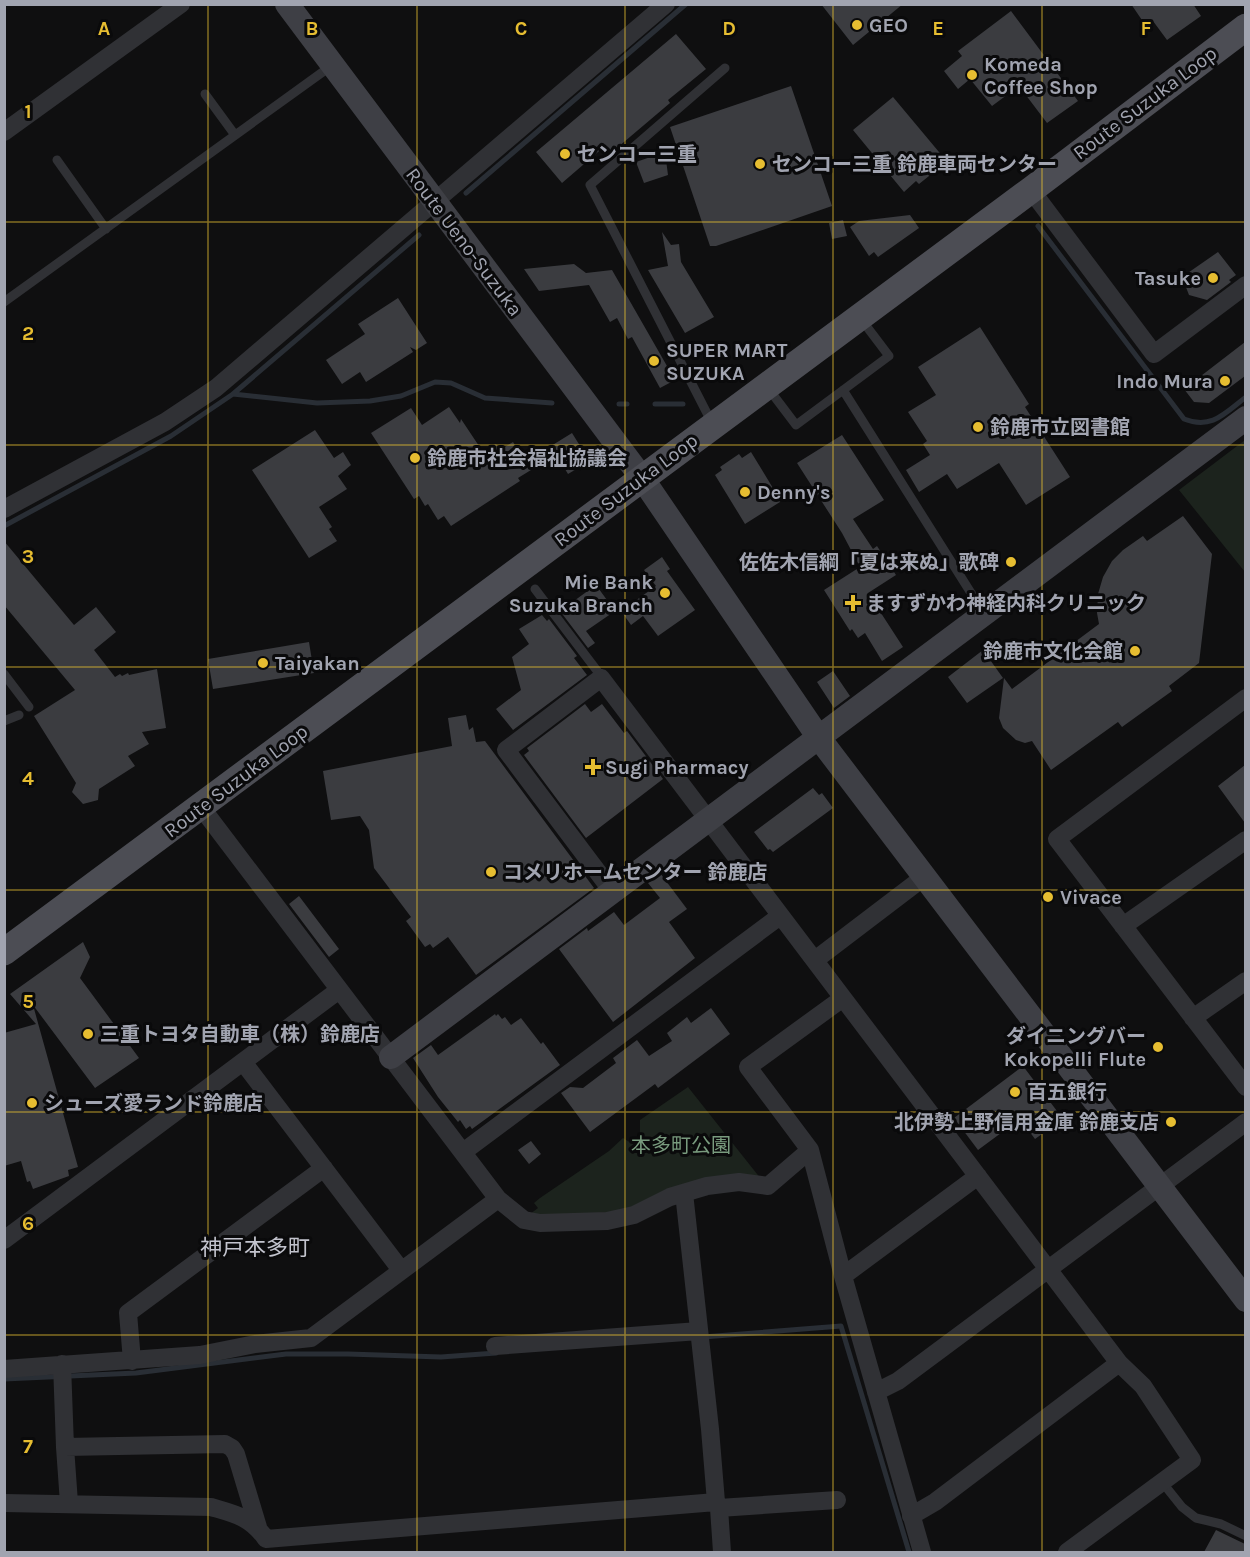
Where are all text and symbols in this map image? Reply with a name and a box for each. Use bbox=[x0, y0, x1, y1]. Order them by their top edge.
place label: GEO bbox=[869, 14, 908, 37]
text: A bbox=[98, 17, 111, 40]
text: B bbox=[306, 17, 318, 40]
text: C bbox=[515, 17, 527, 40]
text: D bbox=[722, 17, 736, 40]
text: E bbox=[932, 17, 944, 40]
text: F bbox=[1141, 17, 1152, 40]
marker: GEO bbox=[850, 18, 864, 32]
street label: Route Suzuka Loop bbox=[1069, 42, 1221, 164]
place label: Komeda Coffee Shop bbox=[984, 53, 1098, 99]
marker: Komeda Coffee Shop bbox=[965, 68, 979, 82]
text: 1 bbox=[24, 100, 32, 123]
place label: センコー三重 bbox=[577, 143, 697, 166]
marker: センコー三重 bbox=[558, 147, 572, 161]
place label: センコー三重 鈴鹿車両センター bbox=[772, 153, 1057, 176]
marker: センコー三重 鈴鹿車両センター bbox=[753, 157, 767, 171]
street label: Route Ueno-Suzuka bbox=[401, 164, 527, 320]
place label: Tasuke bbox=[1135, 267, 1201, 290]
marker: Tasuke bbox=[1206, 271, 1220, 285]
text: 2 bbox=[22, 322, 34, 345]
place label: SUPER MART SUZUKA bbox=[666, 339, 788, 385]
marker: SUPER MART SUZUKA bbox=[647, 354, 661, 368]
place label: Indo Mura bbox=[1116, 370, 1213, 393]
marker: Indo Mura bbox=[1218, 374, 1232, 388]
place label: 鈴鹿市立図書館 bbox=[990, 416, 1130, 439]
marker: 鈴鹿市立図書館 bbox=[971, 420, 985, 434]
street label: Route Suzuka Loop bbox=[550, 429, 702, 551]
place label: 鈴鹿市社会福祉協議会 bbox=[427, 447, 627, 470]
marker: 鈴鹿市社会福祉協議会 bbox=[408, 451, 422, 465]
place label: Denny's bbox=[757, 481, 830, 504]
marker: Denny's bbox=[738, 485, 752, 499]
text: 3 bbox=[22, 545, 34, 568]
place label: 佐佐木信綱「夏は来ぬ」歌碑 bbox=[739, 551, 999, 574]
marker: 佐佐木信綱「夏は来ぬ」歌碑 bbox=[1004, 555, 1018, 569]
place label: Mie Bank Suzuka Branch bbox=[509, 571, 653, 617]
marker: Mie Bank Suzuka Branch bbox=[658, 586, 672, 600]
place label: ますずかわ神経内科クリニック bbox=[866, 592, 1146, 615]
marker: ますずかわ神経内科クリニック bbox=[844, 594, 862, 612]
place label: 鈴鹿市文化会館 bbox=[983, 640, 1123, 663]
marker: 鈴鹿市文化会館 bbox=[1128, 644, 1142, 658]
place label: Taiyakan bbox=[275, 652, 360, 675]
marker: Taiyakan bbox=[256, 656, 270, 670]
street label: Route Suzuka Loop bbox=[160, 720, 312, 842]
place label: Sugi Pharmacy bbox=[605, 756, 749, 779]
marker: Sugi Pharmacy bbox=[586, 760, 600, 774]
text: 4 bbox=[22, 767, 34, 790]
place label: コメリホームセンター 鈴鹿店 bbox=[503, 861, 767, 884]
marker: コメリホームセンター 鈴鹿店 bbox=[484, 865, 498, 879]
place label: Vivace bbox=[1060, 886, 1122, 909]
marker: Vivace bbox=[1041, 890, 1055, 904]
text: 5 bbox=[22, 990, 34, 1013]
place label: 三重トヨタ自動車（株）鈴鹿店 bbox=[100, 1023, 380, 1046]
place label: ダイニングバー Kokopelli Flute bbox=[1004, 1025, 1146, 1071]
marker: 三重トヨタ自動車（株）鈴鹿店 bbox=[81, 1027, 95, 1041]
marker: ダイニングバー Kokopelli Flute bbox=[1151, 1040, 1165, 1054]
place label: 百五銀行 bbox=[1027, 1081, 1107, 1104]
marker: 百五銀行 bbox=[1008, 1085, 1022, 1099]
place label: シューズ愛ランド鈴鹿店 bbox=[44, 1092, 263, 1115]
marker: シューズ愛ランド鈴鹿店 bbox=[25, 1096, 39, 1110]
place label: 北伊勢上野信用金庫 鈴鹿支店 bbox=[894, 1111, 1159, 1134]
marker: 北伊勢上野信用金庫 鈴鹿支店 bbox=[1164, 1115, 1178, 1129]
park label: 本多町公園 bbox=[631, 1134, 731, 1157]
text: 6 bbox=[22, 1212, 34, 1235]
district label: 神戸本多町 bbox=[200, 1235, 310, 1261]
text: 7 bbox=[23, 1435, 33, 1458]

